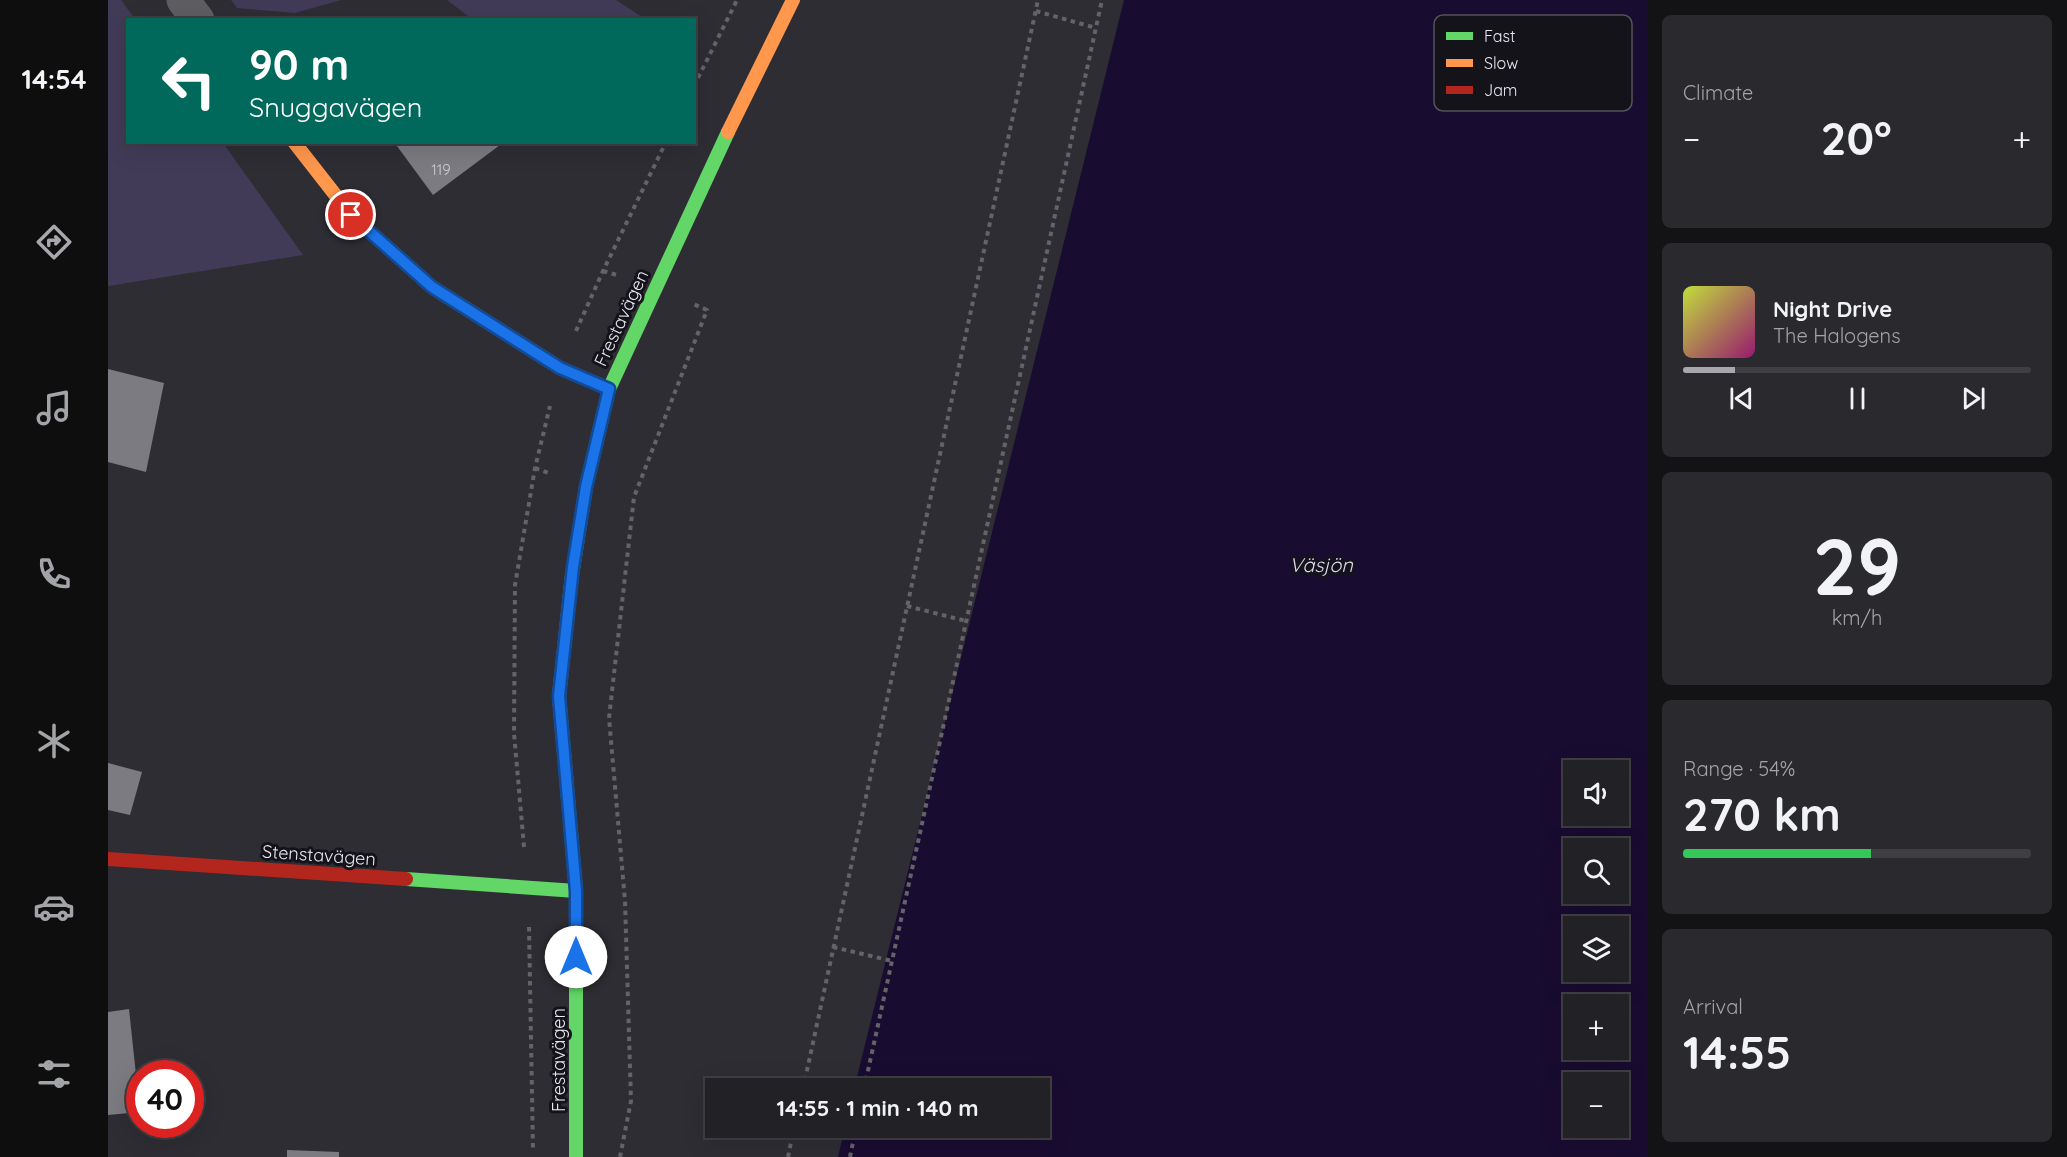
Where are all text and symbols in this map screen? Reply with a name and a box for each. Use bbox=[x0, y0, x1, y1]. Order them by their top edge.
legend bbox=[1434, 15, 1632, 111]
text: Fast bbox=[1484, 26, 1515, 46]
text: 90 m bbox=[249, 38, 349, 91]
icon: left bbox=[150, 42, 228, 120]
text: Slow bbox=[1484, 53, 1518, 73]
text: 14:54 bbox=[21, 62, 87, 96]
text: Jam bbox=[1484, 80, 1517, 100]
text: Climate bbox=[1683, 80, 1753, 105]
text: Snuggavägen bbox=[249, 90, 422, 124]
text: 20° bbox=[1821, 110, 1892, 166]
text: − bbox=[1683, 118, 1700, 159]
text: + bbox=[2012, 118, 2031, 159]
house number: 119 bbox=[431, 160, 451, 179]
pin bbox=[325, 189, 376, 240]
icon: arrive bbox=[334, 198, 367, 231]
icon: directions bbox=[33, 221, 75, 263]
street label: Frestavägen bbox=[589, 266, 653, 370]
text: Night Drive bbox=[1773, 295, 1892, 323]
text: The Halogens bbox=[1773, 323, 1901, 348]
icon: previous bbox=[1725, 382, 1758, 415]
icon: pause bbox=[1841, 382, 1874, 415]
icon: next bbox=[1957, 382, 1990, 415]
icon: music bbox=[33, 387, 75, 429]
text: 29 bbox=[1813, 517, 1901, 615]
water label: Väsjön bbox=[1289, 552, 1353, 577]
icon: phone bbox=[33, 553, 75, 595]
text: km/h bbox=[1832, 605, 1882, 630]
icon: climate bbox=[33, 720, 75, 762]
text: Range · 54% bbox=[1683, 756, 1795, 781]
map controls bbox=[1563, 760, 1629, 1138]
button: sound bbox=[1563, 760, 1629, 826]
text: 270 km bbox=[1683, 786, 1841, 842]
button: search bbox=[1563, 838, 1629, 904]
street label: Stenstavägen bbox=[261, 840, 377, 870]
icon: car bbox=[33, 886, 75, 928]
button: layers bbox=[1563, 916, 1629, 982]
position arrow bbox=[544, 925, 608, 989]
button: + bbox=[1563, 994, 1629, 1060]
text: Arrival bbox=[1683, 994, 1743, 1019]
street label: Frestavägen bbox=[547, 1008, 570, 1112]
text: 14:55 bbox=[1683, 1024, 1791, 1080]
icon: filters bbox=[33, 1053, 75, 1095]
speed limit sign: 40 bbox=[126, 1060, 204, 1138]
button: − bbox=[1563, 1072, 1629, 1138]
text: 14:55 · 1 min · 140 m bbox=[776, 1094, 979, 1122]

